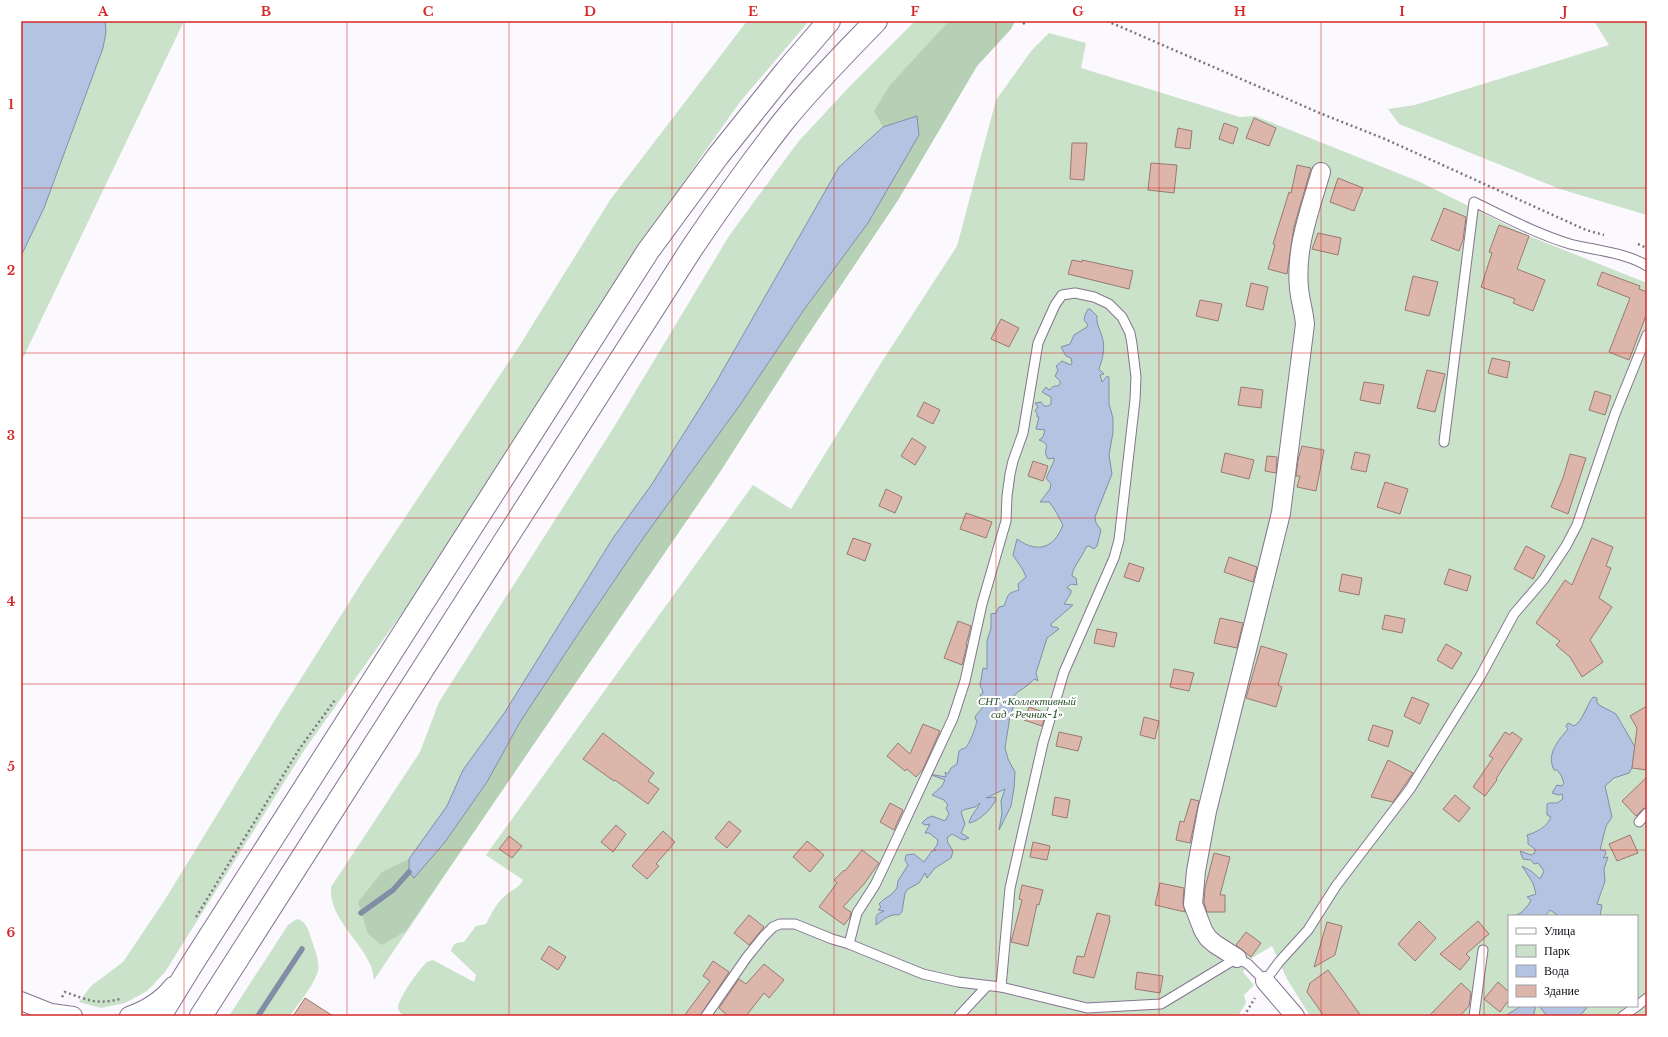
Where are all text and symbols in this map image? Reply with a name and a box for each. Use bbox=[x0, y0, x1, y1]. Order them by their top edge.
text: A bbox=[97, 3, 109, 20]
text: B bbox=[261, 3, 271, 20]
text: C bbox=[423, 3, 434, 20]
text: D bbox=[584, 3, 596, 20]
text: E bbox=[748, 3, 758, 20]
text: F bbox=[911, 3, 920, 20]
text: G bbox=[1072, 3, 1084, 20]
text: H bbox=[1234, 3, 1246, 20]
text: I bbox=[1399, 3, 1405, 20]
text: J bbox=[1559, 3, 1568, 20]
text: 1 bbox=[8, 96, 14, 113]
text: 2 bbox=[7, 262, 15, 279]
text: 3 bbox=[7, 427, 15, 444]
text: 4 bbox=[7, 593, 16, 610]
park label: СНТ «Коллективный сад «Речник-1» bbox=[978, 694, 1077, 721]
text: 5 bbox=[7, 758, 15, 775]
legend bbox=[1508, 915, 1638, 1007]
text: Улица bbox=[1544, 923, 1576, 938]
text: 6 bbox=[7, 924, 16, 941]
text: Парк bbox=[1544, 943, 1570, 958]
text: Вода bbox=[1544, 963, 1570, 978]
text: Здание bbox=[1544, 983, 1579, 998]

